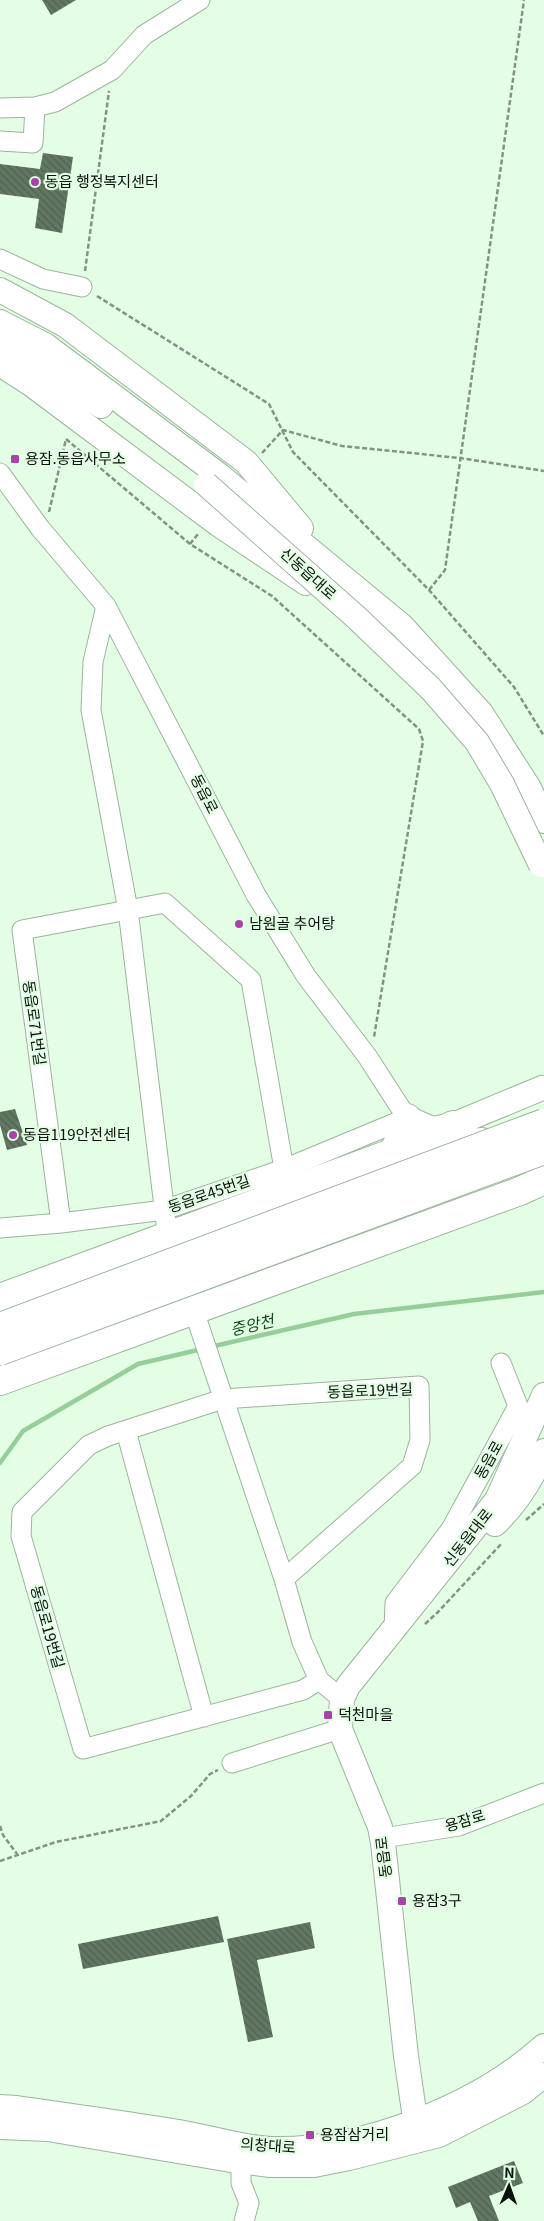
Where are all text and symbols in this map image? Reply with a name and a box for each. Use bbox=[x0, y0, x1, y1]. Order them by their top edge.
place label: 동읍 행정복지센터 bbox=[45, 170, 159, 191]
marker: 동읍 행정복지센터 bbox=[29, 176, 41, 188]
place label: 용잠.동읍사무소 bbox=[25, 447, 126, 468]
marker: 용잠.동읍사무소 bbox=[9, 453, 21, 465]
street label: 신동읍대로 bbox=[276, 542, 342, 604]
street label: 동읍로 bbox=[187, 770, 224, 817]
place label: 남원골 추어탕 bbox=[249, 912, 335, 933]
marker: 남원골 추어탕 bbox=[233, 918, 245, 930]
street label: 동읍로71번길 bbox=[19, 979, 52, 1067]
place label: 동읍119안전센터 bbox=[23, 1123, 131, 1144]
marker: 동읍119안전센터 bbox=[7, 1129, 19, 1141]
street label: 동읍로45번길 bbox=[165, 1169, 252, 1216]
water label: 중앙천 bbox=[228, 1307, 278, 1341]
street label: 동읍로19번길 bbox=[327, 1378, 413, 1401]
street label: 동읍로 bbox=[468, 1436, 507, 1482]
street label: 신동읍대로 bbox=[437, 1503, 496, 1571]
street label: 동읍로19번길 bbox=[27, 1583, 70, 1671]
place label: 덕천마을 bbox=[338, 1703, 393, 1724]
marker: 덕천마을 bbox=[322, 1709, 334, 1721]
street label: 용잠로 bbox=[442, 1803, 487, 1836]
street label: 동읍로 bbox=[370, 1835, 395, 1879]
place label: 용잠3구 bbox=[412, 1889, 462, 1910]
marker: 용잠3구 bbox=[396, 1895, 408, 1907]
place label: 용잠삼거리 bbox=[320, 2123, 389, 2144]
marker: 용잠삼거리 bbox=[304, 2129, 316, 2141]
street label: 의창대로 bbox=[240, 2132, 296, 2157]
north arrow bbox=[484, 2161, 534, 2211]
text: N bbox=[504, 2162, 515, 2182]

